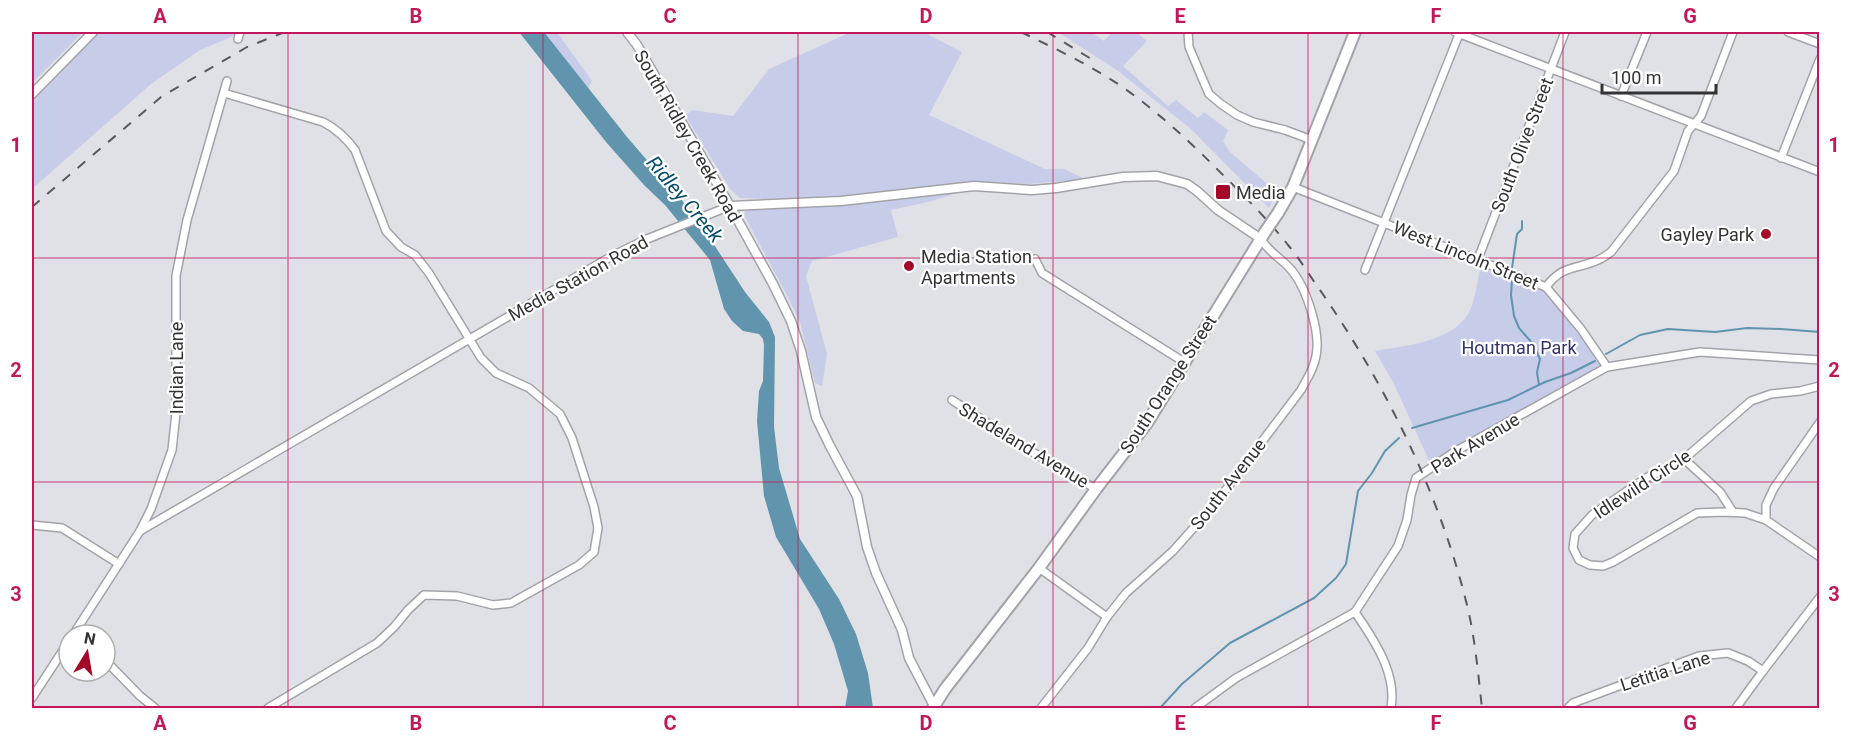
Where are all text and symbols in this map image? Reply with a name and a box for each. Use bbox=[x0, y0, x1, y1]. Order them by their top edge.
text: A bbox=[153, 4, 167, 28]
text: B bbox=[410, 4, 422, 28]
text: C bbox=[663, 4, 677, 28]
text: D bbox=[920, 4, 933, 28]
text: E bbox=[1174, 4, 1186, 28]
text: F bbox=[1431, 4, 1442, 28]
text: G bbox=[1683, 4, 1697, 28]
street label: South Ridley Creek Road bbox=[630, 46, 746, 226]
scale bar bbox=[1602, 57, 1716, 95]
text: 100 m bbox=[1611, 67, 1662, 88]
street label: South Olive Street bbox=[1487, 75, 1557, 215]
text: 1 bbox=[10, 133, 22, 157]
text: 1 bbox=[1828, 133, 1840, 157]
water label: Ridley Creek bbox=[642, 151, 728, 247]
place label: Media bbox=[1236, 182, 1286, 203]
marker: Media bbox=[1214, 183, 1232, 201]
street label: West Lincoln Street bbox=[1390, 216, 1542, 294]
place label: Gayley Park bbox=[1661, 224, 1755, 245]
marker: Gayley Park bbox=[1759, 227, 1773, 241]
street label: Media Station Road bbox=[504, 231, 652, 325]
place label: Media Station Apartments bbox=[921, 246, 1032, 288]
marker: Media Station Apartments bbox=[902, 259, 916, 273]
street label: South Orange Street bbox=[1115, 311, 1221, 457]
street label: Indian Lane bbox=[166, 322, 187, 414]
park label: Houtman Park bbox=[1461, 337, 1577, 358]
text: 2 bbox=[10, 358, 22, 382]
text: 2 bbox=[1828, 358, 1840, 382]
street label: Shadeland Avenue bbox=[955, 398, 1093, 492]
street label: Park Avenue bbox=[1427, 408, 1523, 478]
street label: South Avenue bbox=[1186, 434, 1270, 534]
street label: Idlewild Circle bbox=[1590, 445, 1694, 523]
text: 3 bbox=[10, 582, 22, 606]
text: 3 bbox=[1828, 582, 1840, 606]
north arrow bbox=[57, 623, 117, 683]
text: N bbox=[82, 628, 97, 649]
street label: Letitia Lane bbox=[1618, 647, 1712, 695]
text: A bbox=[153, 711, 167, 735]
text: B bbox=[410, 711, 422, 735]
text: C bbox=[663, 711, 677, 735]
text: D bbox=[920, 711, 933, 735]
text: E bbox=[1174, 711, 1186, 735]
text: F bbox=[1431, 711, 1442, 735]
text: G bbox=[1683, 711, 1697, 735]

